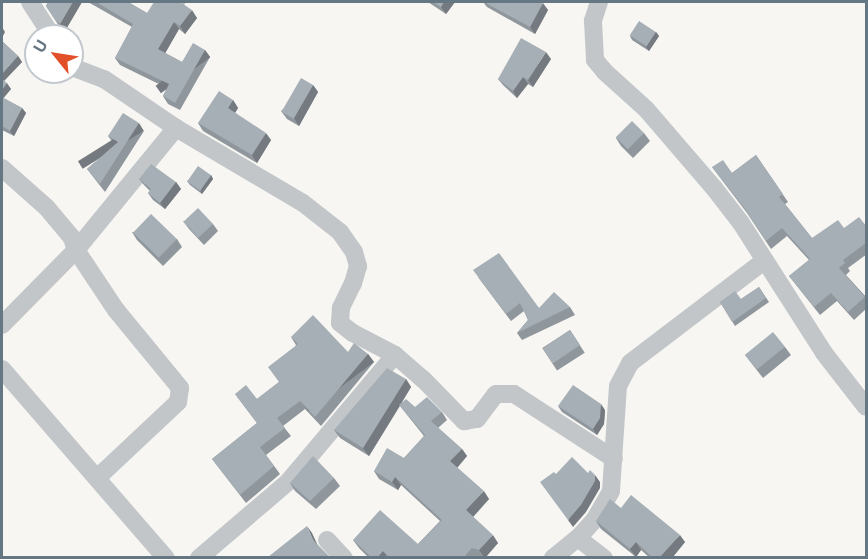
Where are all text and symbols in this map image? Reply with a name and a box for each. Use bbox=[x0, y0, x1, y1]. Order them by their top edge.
north arrow bbox=[24, 24, 84, 84]
text: U bbox=[28, 35, 53, 57]

